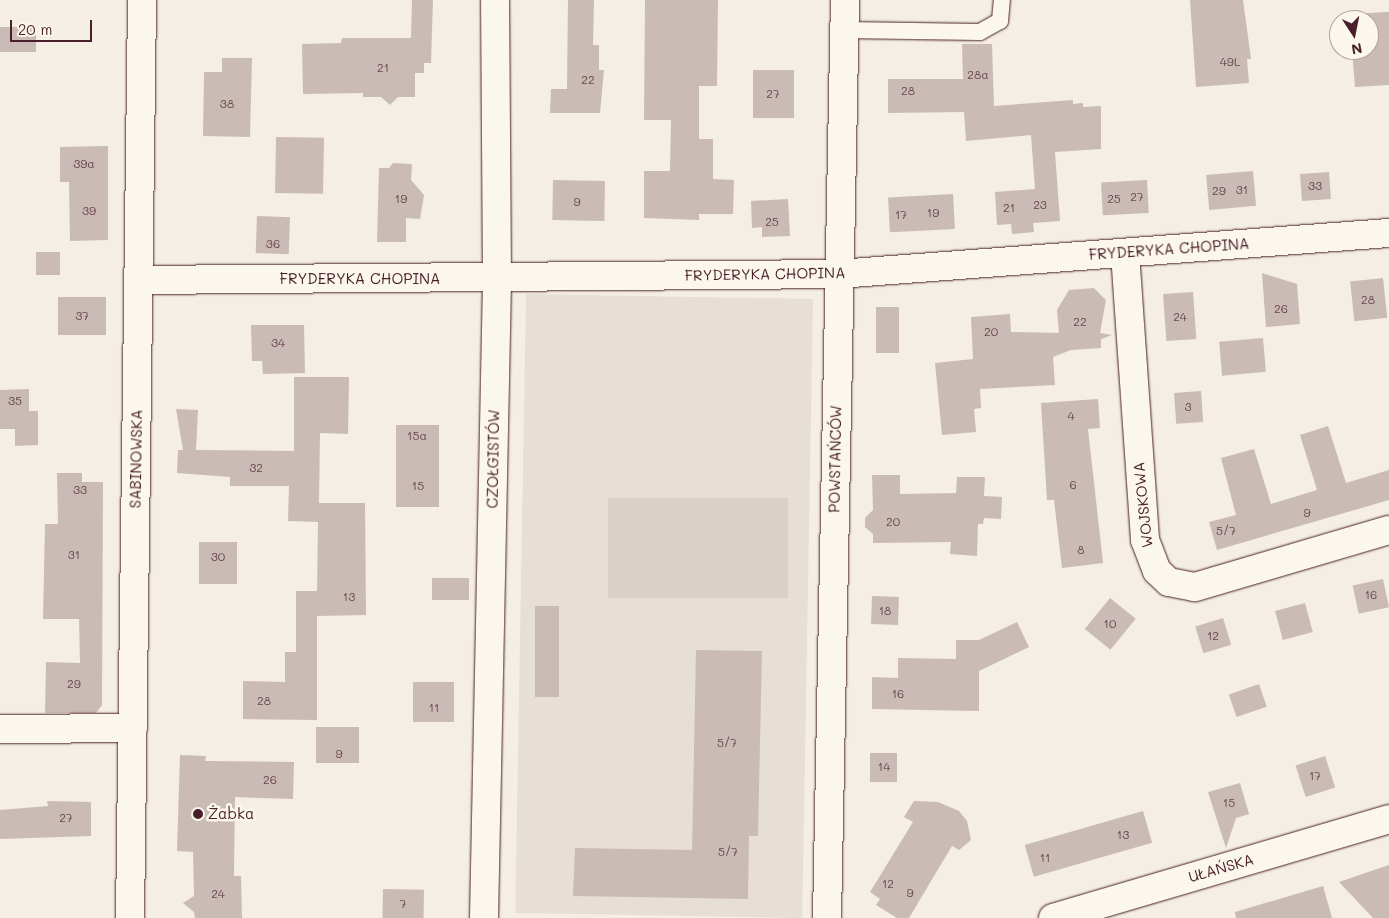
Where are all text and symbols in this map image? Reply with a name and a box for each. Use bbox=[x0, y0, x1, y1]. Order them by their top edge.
scale bar bbox=[12, 10, 95, 42]
north arrow bbox=[1329, 10, 1379, 60]
text: 20 m bbox=[18, 19, 52, 39]
text: N bbox=[1350, 39, 1364, 60]
house number: 49L bbox=[1220, 55, 1240, 69]
house number: 21 bbox=[377, 61, 389, 75]
house number: 28a bbox=[967, 68, 989, 82]
house number: 22 bbox=[581, 73, 595, 87]
house number: 28 bbox=[901, 84, 915, 98]
house number: 27 bbox=[766, 87, 780, 101]
house number: 38 bbox=[220, 97, 234, 111]
house number: 39a bbox=[73, 157, 95, 171]
house number: 33 bbox=[1308, 179, 1322, 193]
house number: 31 bbox=[1236, 183, 1248, 197]
house number: 29 bbox=[1212, 184, 1226, 198]
house number: 27 bbox=[1130, 190, 1144, 204]
house number: 19 bbox=[395, 192, 407, 206]
house number: 25 bbox=[1107, 192, 1121, 206]
house number: 9 bbox=[573, 195, 581, 209]
house number: 23 bbox=[1033, 198, 1047, 212]
house number: 21 bbox=[1003, 201, 1015, 215]
house number: 39 bbox=[82, 204, 96, 218]
house number: 19 bbox=[927, 206, 939, 220]
house number: 17 bbox=[895, 208, 907, 222]
house number: 25 bbox=[765, 215, 779, 229]
street label: FRYDERYKA CHOPINA bbox=[1088, 234, 1250, 264]
house number: 36 bbox=[266, 237, 280, 251]
street label: FRYDERYKA CHOPINA bbox=[684, 264, 846, 284]
street label: FRYDERYKA CHOPINA bbox=[280, 270, 440, 288]
house number: 28 bbox=[1361, 293, 1375, 307]
house number: 26 bbox=[1274, 302, 1288, 316]
house number: 37 bbox=[75, 309, 89, 323]
house number: 24 bbox=[1173, 310, 1187, 324]
house number: 22 bbox=[1073, 315, 1087, 329]
house number: 20 bbox=[984, 325, 998, 339]
house number: 34 bbox=[271, 336, 285, 350]
house number: 35 bbox=[8, 394, 22, 408]
house number: 3 bbox=[1184, 400, 1192, 414]
street label: POWSTAŃCÓW bbox=[825, 405, 845, 513]
street label: SABINOWSKA bbox=[126, 409, 146, 509]
street label: CZOŁGISTÓW bbox=[483, 409, 503, 509]
house number: 4 bbox=[1067, 409, 1075, 423]
house number: 15a bbox=[407, 429, 427, 443]
house number: 32 bbox=[249, 461, 263, 475]
street label: WOJSKOWA bbox=[1130, 461, 1156, 549]
house number: 6 bbox=[1069, 478, 1077, 492]
house number: 15 bbox=[412, 479, 424, 493]
house number: 33 bbox=[73, 483, 87, 497]
house number: 9 bbox=[1303, 506, 1311, 520]
house number: 20 bbox=[886, 515, 900, 529]
house number: 5/7 bbox=[1216, 524, 1236, 538]
house number: 8 bbox=[1077, 543, 1085, 557]
house number: 31 bbox=[68, 548, 80, 562]
house number: 30 bbox=[211, 550, 225, 564]
house number: 16 bbox=[1365, 588, 1377, 602]
house number: 13 bbox=[343, 590, 355, 604]
house number: 18 bbox=[879, 604, 891, 618]
house number: 10 bbox=[1104, 617, 1116, 631]
house number: 12 bbox=[1207, 629, 1219, 643]
house number: 29 bbox=[67, 677, 81, 691]
house number: 16 bbox=[892, 687, 904, 701]
house number: 28 bbox=[257, 694, 271, 708]
house number: 11 bbox=[429, 701, 439, 715]
house number: 5/7 bbox=[717, 736, 737, 750]
house number: 9 bbox=[335, 747, 343, 761]
house number: 14 bbox=[878, 760, 890, 774]
house number: 17 bbox=[1309, 769, 1321, 783]
house number: 26 bbox=[263, 773, 277, 787]
house number: 15 bbox=[1223, 796, 1235, 810]
place label: Żabka bbox=[208, 805, 254, 823]
marker: Żabka bbox=[192, 808, 204, 820]
house number: 27 bbox=[59, 811, 73, 825]
house number: 13 bbox=[1117, 828, 1129, 842]
house number: 5/7 bbox=[718, 845, 738, 859]
street label: UŁAŃSKA bbox=[1186, 850, 1256, 886]
house number: 11 bbox=[1040, 851, 1050, 865]
house number: 12 bbox=[882, 877, 894, 891]
house number: 9 bbox=[906, 886, 914, 900]
house number: 24 bbox=[211, 887, 225, 901]
house number: 7 bbox=[400, 897, 406, 911]

